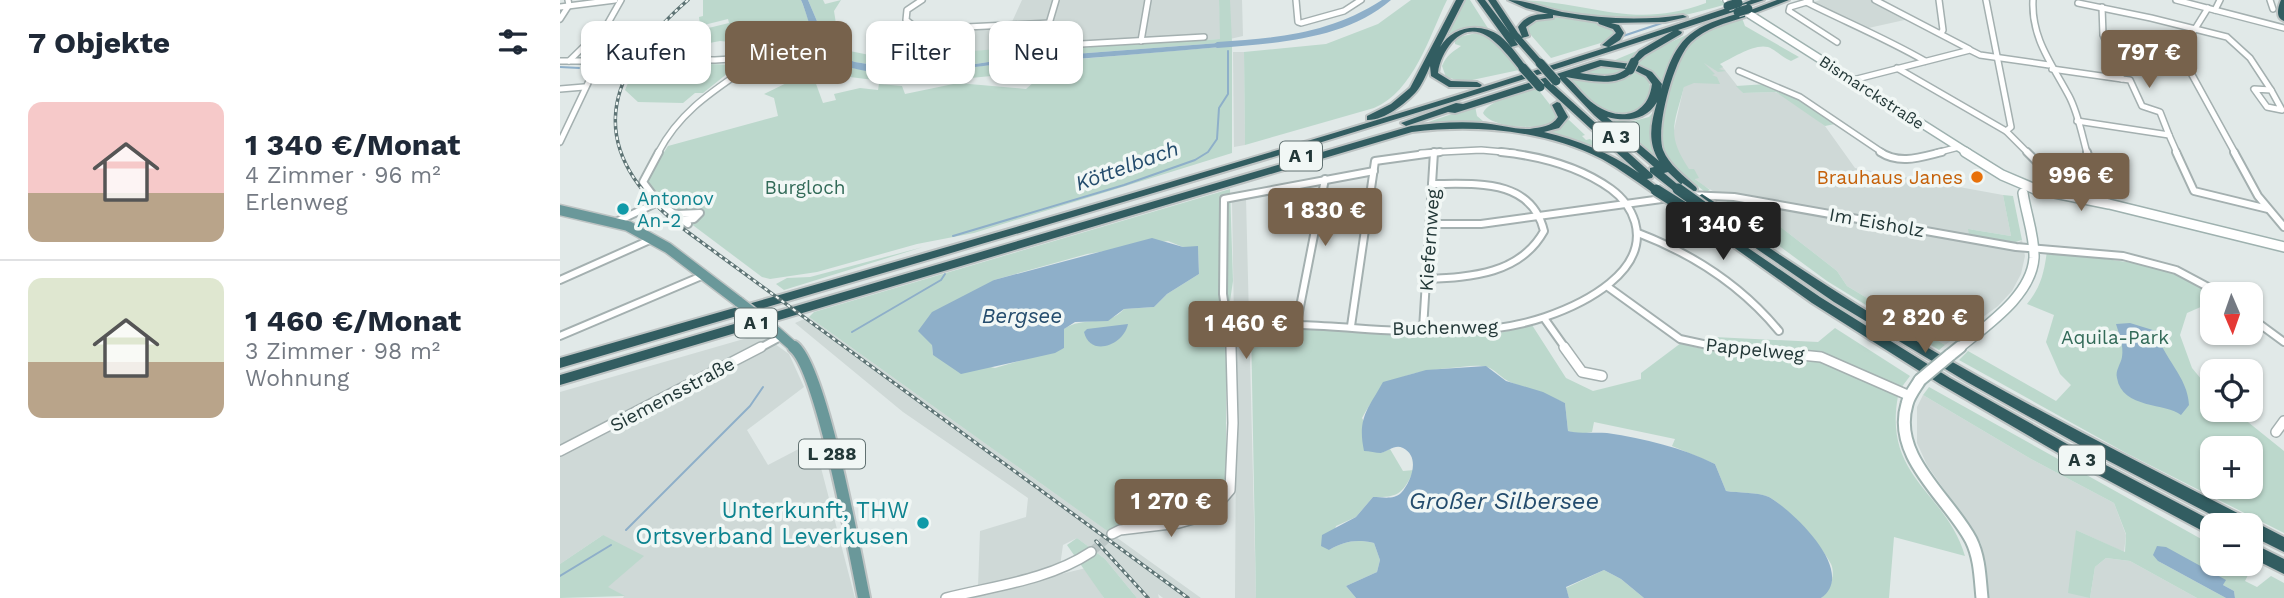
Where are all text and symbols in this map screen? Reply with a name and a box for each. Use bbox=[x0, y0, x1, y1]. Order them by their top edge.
chip: Kaufen bbox=[581, 21, 711, 84]
chip: Mieten bbox=[725, 21, 852, 84]
chip: Filter bbox=[866, 21, 975, 84]
chip: Neu bbox=[989, 21, 1083, 84]
icon: filters bbox=[494, 23, 532, 61]
text: 7 Objekte bbox=[28, 25, 170, 60]
pin: 797 € bbox=[2100, 31, 2198, 90]
text: 797 € bbox=[2117, 39, 2181, 66]
street label: Bismarckstraße bbox=[1816, 51, 1928, 133]
road number: A 3 bbox=[1593, 122, 1639, 152]
text: 1 340 €/Monat bbox=[245, 127, 460, 162]
icon: home bbox=[84, 130, 168, 214]
water label: Köttelbach bbox=[1072, 135, 1182, 196]
road number: A 1 bbox=[1280, 141, 1322, 170]
pin: 996 € bbox=[2032, 154, 2130, 213]
text: 4 Zimmer · 96 m² bbox=[245, 162, 441, 189]
text: 996 € bbox=[2048, 162, 2114, 189]
place label: Brauhaus Janes bbox=[1816, 166, 1963, 189]
marker: Brauhaus Janes bbox=[1969, 169, 1985, 185]
park label: Burgloch bbox=[764, 176, 846, 199]
place label: Antonov An-2 bbox=[637, 187, 714, 232]
street label: Kiefernweg bbox=[1414, 187, 1445, 292]
pin: 1 830 € bbox=[1260, 188, 1390, 248]
text: Erlenweg bbox=[245, 189, 348, 216]
text: 1 830 € bbox=[1284, 197, 1366, 224]
marker: Antonov An-2 bbox=[615, 201, 631, 217]
pin: 1 340 € bbox=[1658, 202, 1788, 262]
street label: Im Eisholz bbox=[1827, 203, 1926, 242]
text: 1 340 € bbox=[1682, 211, 1764, 238]
north arrow bbox=[2200, 282, 2263, 345]
map controls bbox=[2200, 282, 2263, 576]
pin: 2 820 € bbox=[1860, 296, 1990, 355]
pin: 1 460 € bbox=[1181, 302, 1311, 361]
text: 1 460 €/Monat bbox=[245, 303, 461, 338]
water label: Bergsee bbox=[982, 303, 1062, 328]
text: 2 820 € bbox=[1882, 304, 1968, 331]
icon: home bbox=[84, 306, 168, 390]
road number: A 1 bbox=[735, 309, 777, 338]
text: 1 460 € bbox=[1204, 310, 1288, 337]
street label: Buchenweg bbox=[1392, 315, 1499, 340]
park label: Aquila-Park bbox=[2061, 326, 2169, 349]
street label: Pappelweg bbox=[1704, 333, 1806, 366]
text: 3 Zimmer · 98 m² bbox=[245, 338, 440, 365]
street label: Siemensstraße bbox=[606, 352, 738, 437]
button: locate bbox=[2200, 359, 2263, 422]
text: Wohnung bbox=[245, 365, 349, 392]
button: + bbox=[2200, 436, 2263, 499]
road number: L 288 bbox=[799, 440, 865, 468]
road number: A 3 bbox=[2059, 446, 2105, 474]
pin: 1 270 € bbox=[1106, 480, 1236, 539]
water label: Großer Silbersee bbox=[1409, 487, 1599, 515]
text: 1 270 € bbox=[1131, 488, 1211, 515]
place label: Unterkunft, THW Ortsverband Leverkusen bbox=[635, 497, 909, 550]
button: − bbox=[2200, 513, 2263, 576]
marker: Unterkunft, THW Ortsverband Leverkusen bbox=[915, 515, 931, 531]

